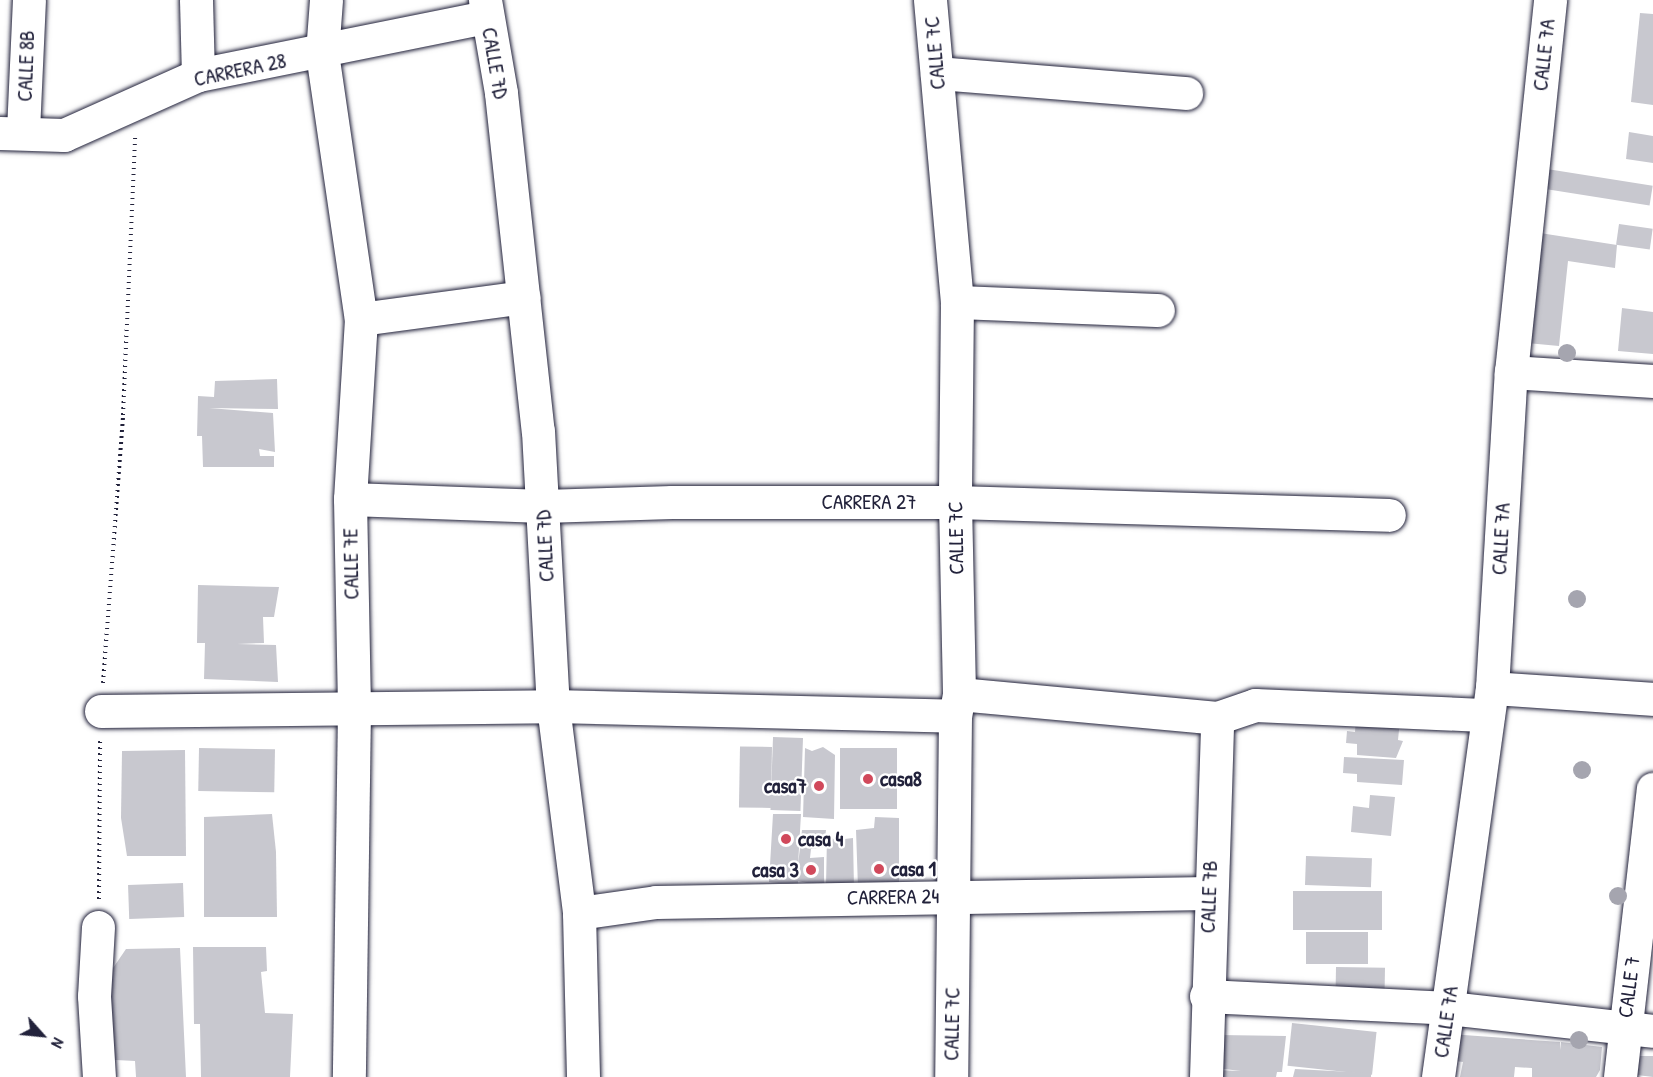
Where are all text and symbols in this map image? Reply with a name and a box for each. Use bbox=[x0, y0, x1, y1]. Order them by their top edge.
street label: CALLE 7C bbox=[919, 15, 951, 91]
street label: CALLE 7A bbox=[1528, 18, 1560, 92]
street label: CALLE 7D bbox=[476, 25, 514, 101]
street label: CALLE 8B bbox=[12, 30, 40, 102]
street label: CARRERA 28 bbox=[192, 48, 288, 92]
street label: CARRERA 27 bbox=[822, 489, 916, 515]
street label: CALLE 7C bbox=[943, 501, 969, 575]
street label: CALLE 7A bbox=[1487, 502, 1515, 576]
street label: CALLE 7D bbox=[531, 509, 559, 583]
street label: CALLE 7E bbox=[338, 528, 364, 600]
place label: casa8 bbox=[880, 766, 922, 792]
marker: casa8 bbox=[861, 772, 875, 786]
place label: casa7 bbox=[764, 773, 807, 799]
marker: casa7 bbox=[812, 779, 826, 793]
place label: casa 4 bbox=[798, 826, 843, 852]
marker: casa 4 bbox=[779, 832, 793, 846]
place label: casa 1 bbox=[891, 856, 936, 882]
place label: casa 3 bbox=[752, 857, 799, 883]
street label: CALLE 7B bbox=[1195, 860, 1223, 934]
marker: casa 1 bbox=[872, 862, 886, 876]
marker: casa 3 bbox=[804, 863, 818, 877]
street label: CARRERA 24 bbox=[847, 884, 939, 910]
street label: CALLE 7 bbox=[1613, 955, 1645, 1019]
street label: CALLE 7A bbox=[1429, 985, 1463, 1059]
street label: CALLE 7C bbox=[939, 987, 965, 1061]
north arrow bbox=[12, 1005, 72, 1065]
text: N bbox=[46, 1034, 70, 1052]

